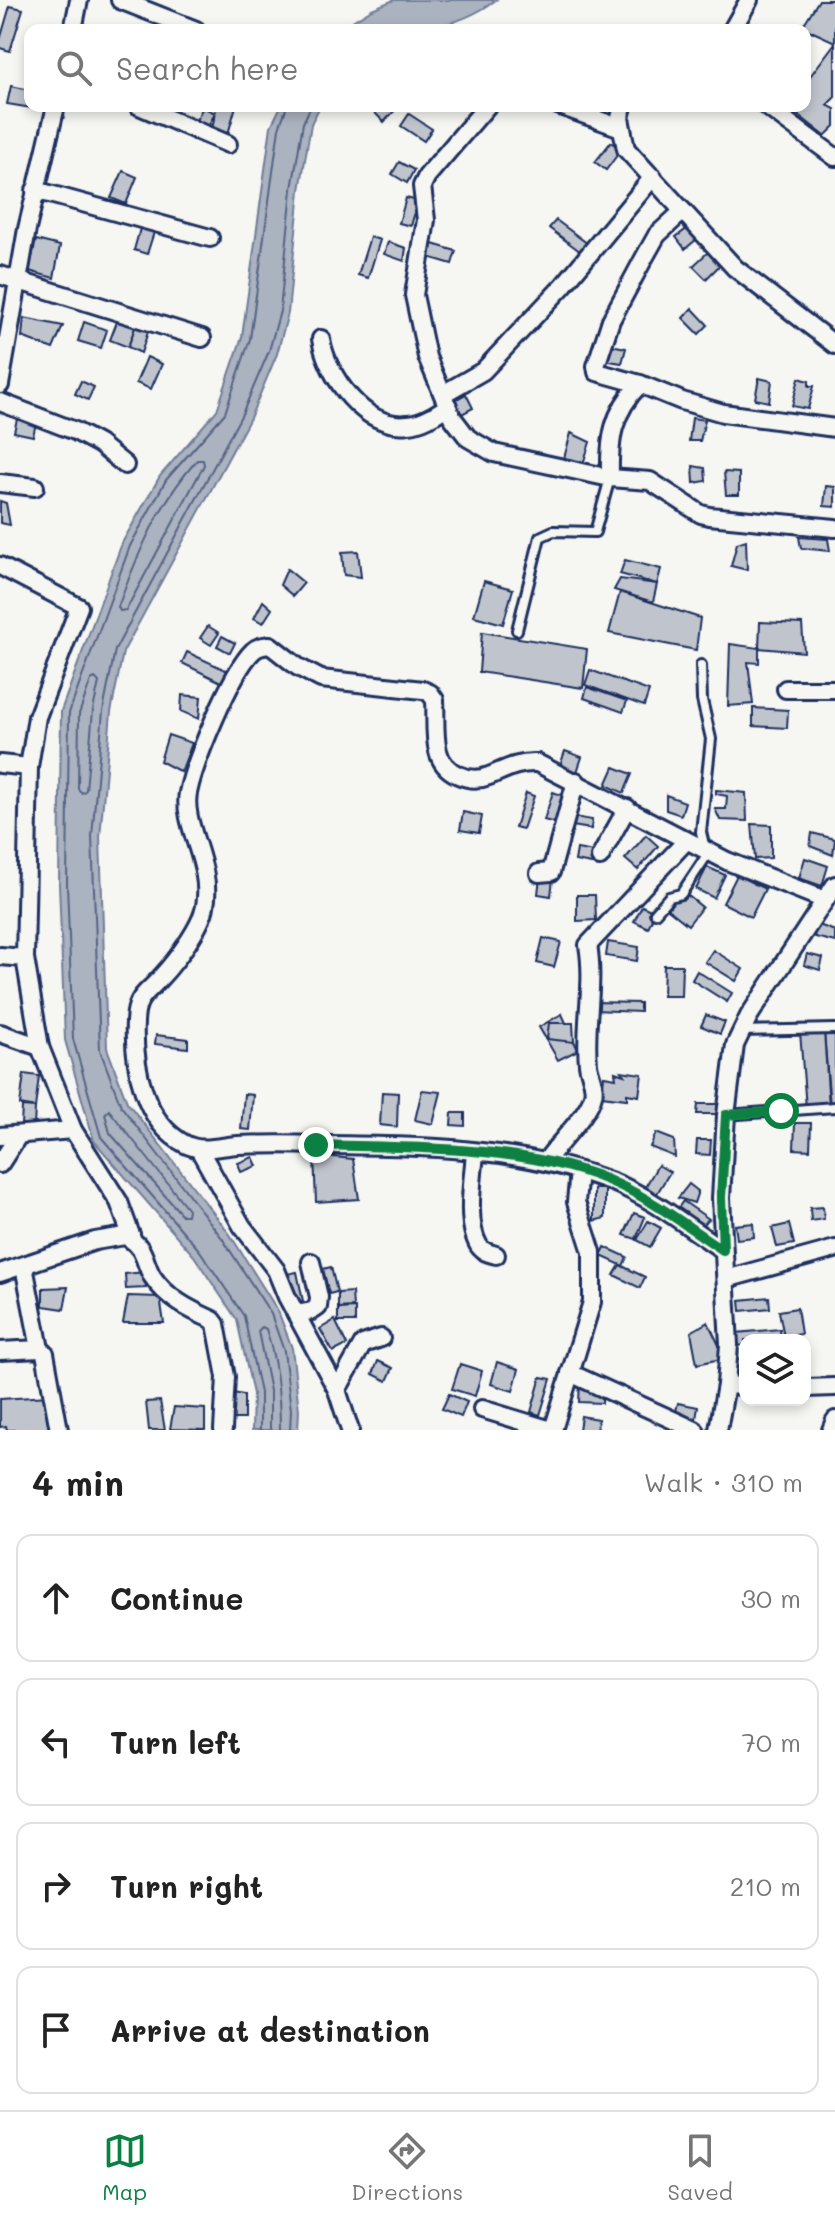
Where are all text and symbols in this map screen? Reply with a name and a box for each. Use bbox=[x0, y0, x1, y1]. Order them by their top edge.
search box bbox=[24, 24, 811, 112]
icon: search bbox=[52, 46, 96, 90]
text: Search here bbox=[116, 48, 299, 88]
route start bbox=[763, 1093, 799, 1129]
route end bbox=[298, 1127, 334, 1163]
map controls bbox=[739, 1334, 811, 1406]
button: layers bbox=[739, 1334, 811, 1406]
text: 4 min bbox=[32, 1460, 124, 1505]
text: Walk · 310 m bbox=[644, 1465, 803, 1499]
icon: ahead bbox=[34, 1576, 78, 1620]
text: Continue bbox=[110, 1578, 243, 1618]
text: 30 m bbox=[741, 1581, 801, 1615]
icon: left bbox=[34, 1720, 78, 1764]
text: Turn left bbox=[110, 1722, 241, 1762]
text: 70 m bbox=[741, 1725, 801, 1759]
icon: right bbox=[34, 1864, 78, 1908]
text: Turn right bbox=[110, 1866, 263, 1906]
text: 210 m bbox=[730, 1869, 801, 1903]
icon: arrive bbox=[34, 2008, 78, 2052]
text: Arrive at destination bbox=[110, 2010, 430, 2050]
tab: Map bbox=[102, 2129, 147, 2206]
tab: Directions bbox=[351, 2129, 463, 2206]
tab: Saved bbox=[668, 2129, 733, 2206]

